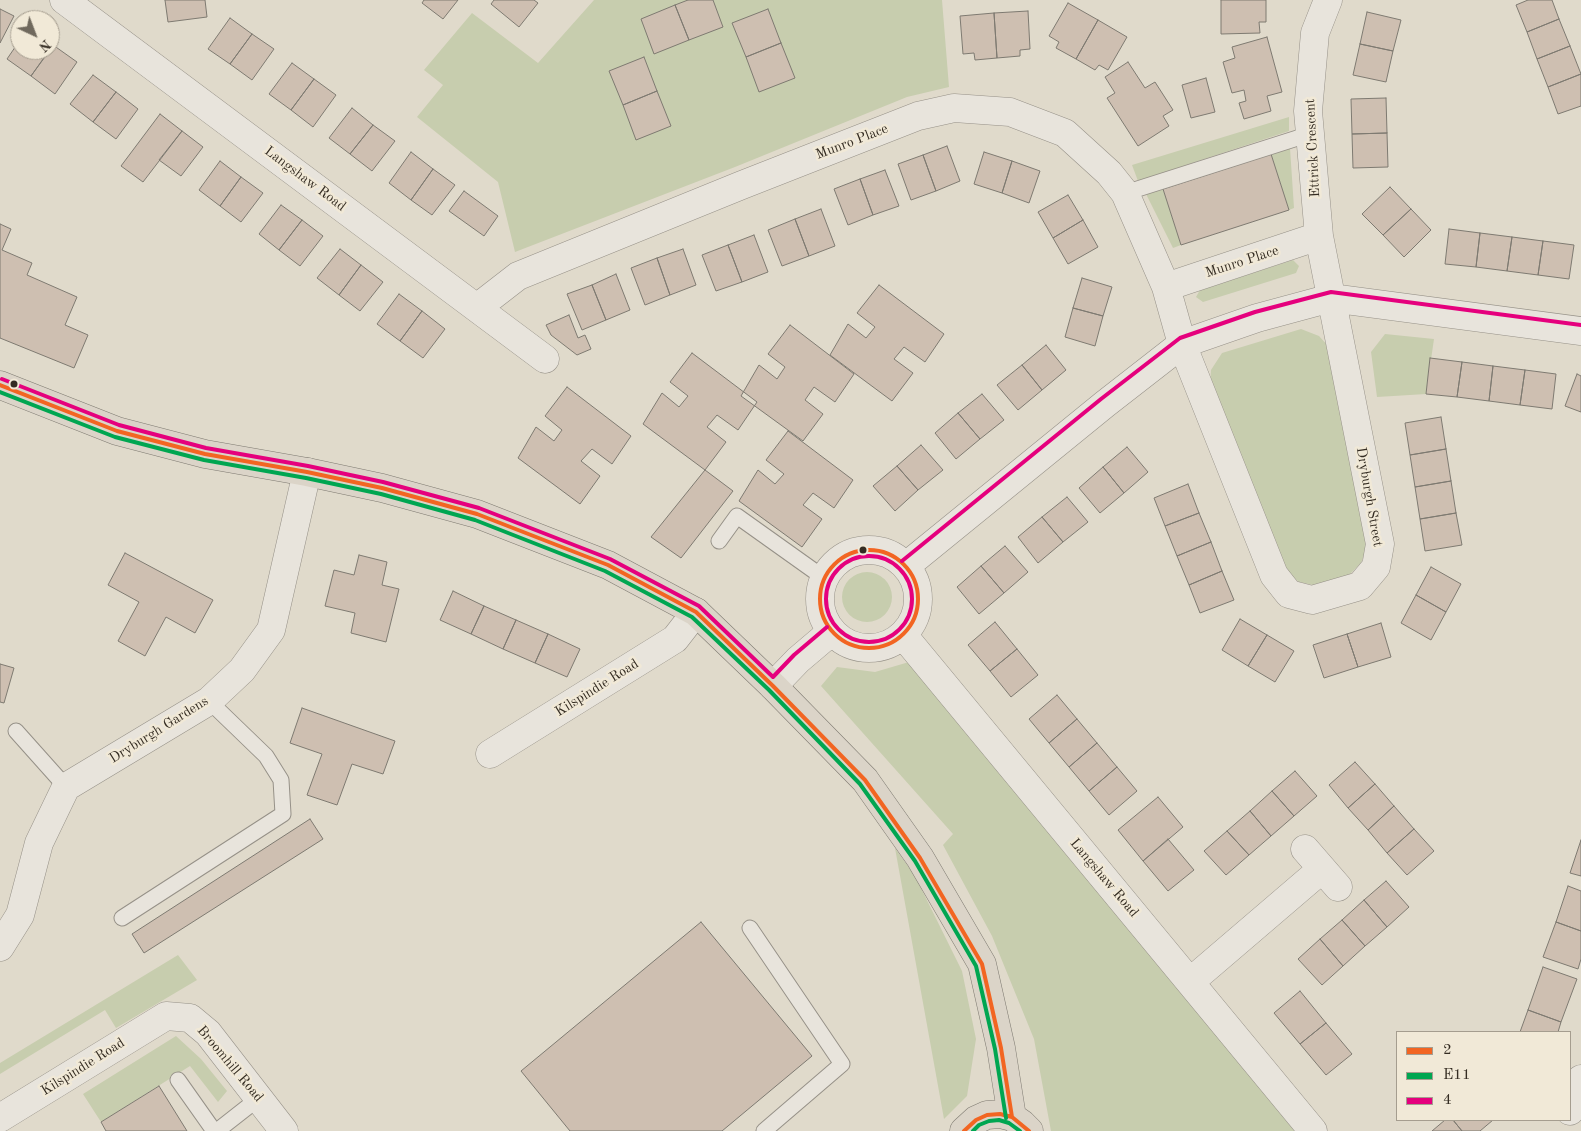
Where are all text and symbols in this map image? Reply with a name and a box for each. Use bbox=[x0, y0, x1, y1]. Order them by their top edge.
north arrow bbox=[10, 10, 60, 60]
text: N bbox=[36, 36, 53, 54]
street label: Ettrick Crescent bbox=[1302, 98, 1324, 198]
street label: Munro Place bbox=[813, 121, 891, 163]
street label: Langshaw Road bbox=[261, 143, 349, 215]
street label: Munro Place bbox=[1203, 242, 1281, 282]
unlabelled marker bbox=[9, 379, 19, 389]
street label: Dryburgh Street bbox=[1352, 446, 1386, 548]
unlabelled marker bbox=[858, 545, 868, 555]
street label: Kilspindie Road bbox=[552, 656, 642, 720]
street label: Dryburgh Gardens bbox=[106, 693, 212, 767]
street label: Langshaw Road bbox=[1066, 835, 1142, 921]
street label: Broomhill Road bbox=[193, 1022, 267, 1106]
legend bbox=[1396, 1031, 1571, 1121]
street label: Kilspindie Road bbox=[38, 1035, 128, 1099]
text: 2 bbox=[1443, 1043, 1452, 1058]
text: E11 bbox=[1443, 1068, 1471, 1083]
text: 4 bbox=[1443, 1093, 1452, 1108]

